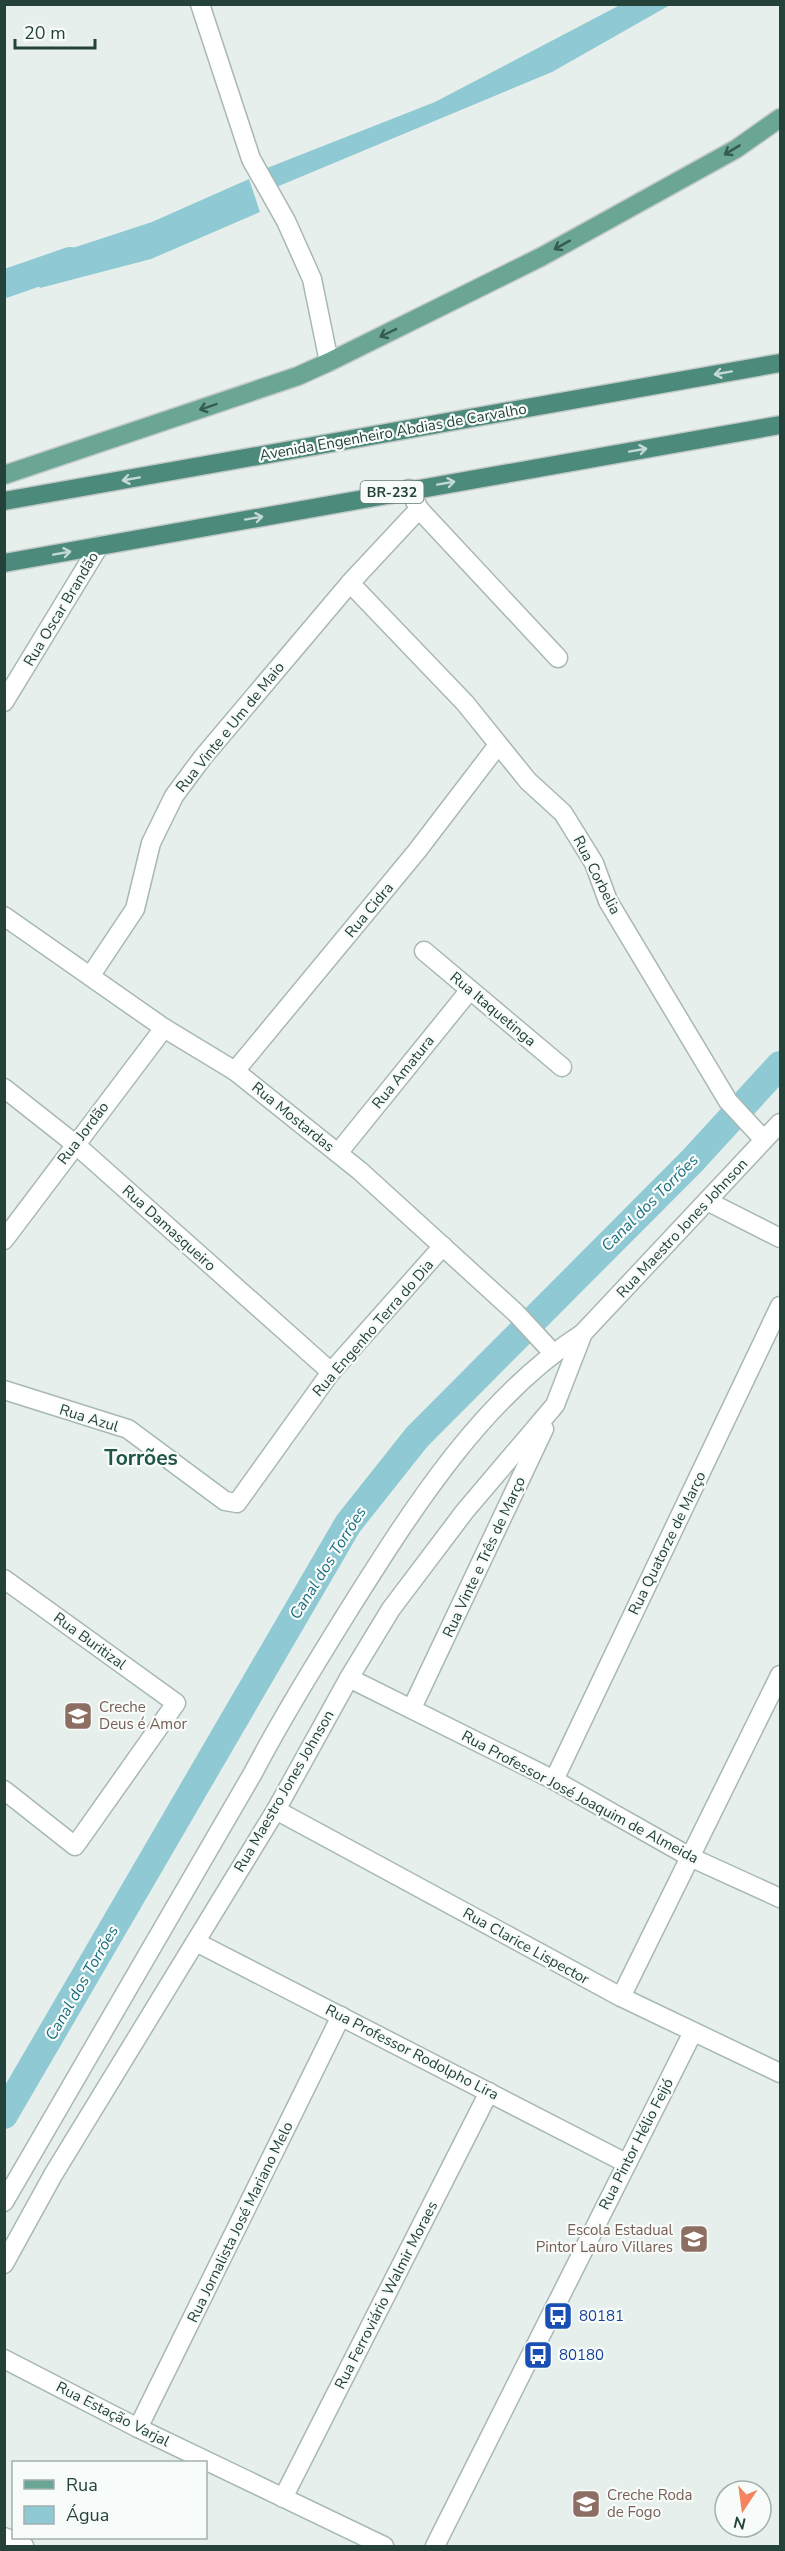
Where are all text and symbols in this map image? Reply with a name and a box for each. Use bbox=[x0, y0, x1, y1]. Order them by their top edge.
scale bar bbox=[15, 12, 94, 50]
text: 20 m bbox=[24, 21, 66, 45]
one-way arrow bbox=[724, 145, 741, 157]
one-way arrow bbox=[554, 239, 571, 251]
one-way arrow bbox=[379, 328, 397, 339]
one-way arrow bbox=[714, 368, 733, 379]
street label: Avenida Engenheiro Abdias de Carvalho bbox=[258, 399, 528, 465]
one-way arrow bbox=[199, 402, 218, 413]
one-way arrow bbox=[628, 445, 647, 456]
one-way arrow bbox=[122, 474, 142, 485]
one-way arrow bbox=[436, 477, 455, 488]
road number: BR-232 bbox=[360, 481, 424, 503]
one-way arrow bbox=[244, 512, 263, 523]
one-way arrow bbox=[52, 547, 71, 558]
street label: Rua Oscar Brandão bbox=[19, 548, 103, 670]
street label: Rua Vinte e Um de Maio bbox=[171, 658, 289, 796]
street label: Rua Corbelia bbox=[569, 832, 625, 918]
street label: Rua Cidra bbox=[340, 878, 398, 942]
street label: Rua Itaquetinga bbox=[446, 967, 540, 1051]
street label: Rua Amatura bbox=[367, 1031, 439, 1113]
street label: Rua Mostardas bbox=[247, 1077, 339, 1157]
street label: Rua Jordão bbox=[53, 1098, 113, 1168]
water label: Canal dos Torrões bbox=[597, 1149, 704, 1256]
street label: Rua Maestro Jones Johnson bbox=[612, 1154, 752, 1302]
street label: Rua Damasqueiro bbox=[118, 1181, 220, 1275]
street label: Rua Engenho Terra do Dia bbox=[308, 1255, 438, 1401]
street label: Rua Azul bbox=[57, 1400, 122, 1437]
district label: Torrões bbox=[104, 1444, 178, 1472]
street label: Rua Quatorze de Março bbox=[624, 1468, 710, 1618]
street label: Rua Vinte e Três de Março bbox=[438, 1473, 530, 1641]
water label: Canal dos Torrões bbox=[284, 1502, 372, 1624]
street label: Rua Buritizal bbox=[49, 1608, 131, 1675]
place label: Creche Deus é Amor bbox=[99, 1697, 188, 1734]
school or university icon: Creche Deus é Amor bbox=[62, 1700, 94, 1732]
street label: Rua Maestro Jones Johnson bbox=[229, 1706, 339, 1876]
street label: Rua Professor José Joaquim de Almeida bbox=[458, 1726, 702, 1868]
street label: Rua Clarice Lispector bbox=[459, 1903, 593, 1989]
water label: Canal dos Torrões bbox=[40, 1921, 124, 2044]
street label: Rua Professor Rodolpho Lira bbox=[322, 2000, 502, 2104]
street label: Rua Pintor Hélio Feijó bbox=[594, 2075, 678, 2213]
street label: Rua Jornalista José Mariano Melo bbox=[182, 2118, 298, 2326]
street label: Rua Ferroviário Walmir Moraes bbox=[330, 2198, 442, 2392]
place label: Escola Estadual Pintor Lauro Villares bbox=[536, 2220, 674, 2257]
school or university icon: Escola Estadual Pintor Lauro Villares bbox=[678, 2223, 710, 2255]
bus stop icon: 80181 bbox=[542, 2300, 574, 2332]
place label: 80181 bbox=[579, 2306, 624, 2326]
bus stop icon: 80180 bbox=[522, 2339, 554, 2371]
place label: 80180 bbox=[559, 2345, 604, 2365]
street label: Rua Estação Varjal bbox=[53, 2377, 174, 2452]
legend bbox=[12, 2461, 207, 2539]
text: Rua bbox=[66, 2473, 98, 2497]
north arrow bbox=[713, 2479, 773, 2539]
place label: Creche Roda de Fogo bbox=[607, 2485, 693, 2522]
school or university icon: Creche Roda de Fogo bbox=[570, 2488, 602, 2520]
text: Água bbox=[66, 2503, 109, 2527]
text: N bbox=[732, 2511, 748, 2535]

